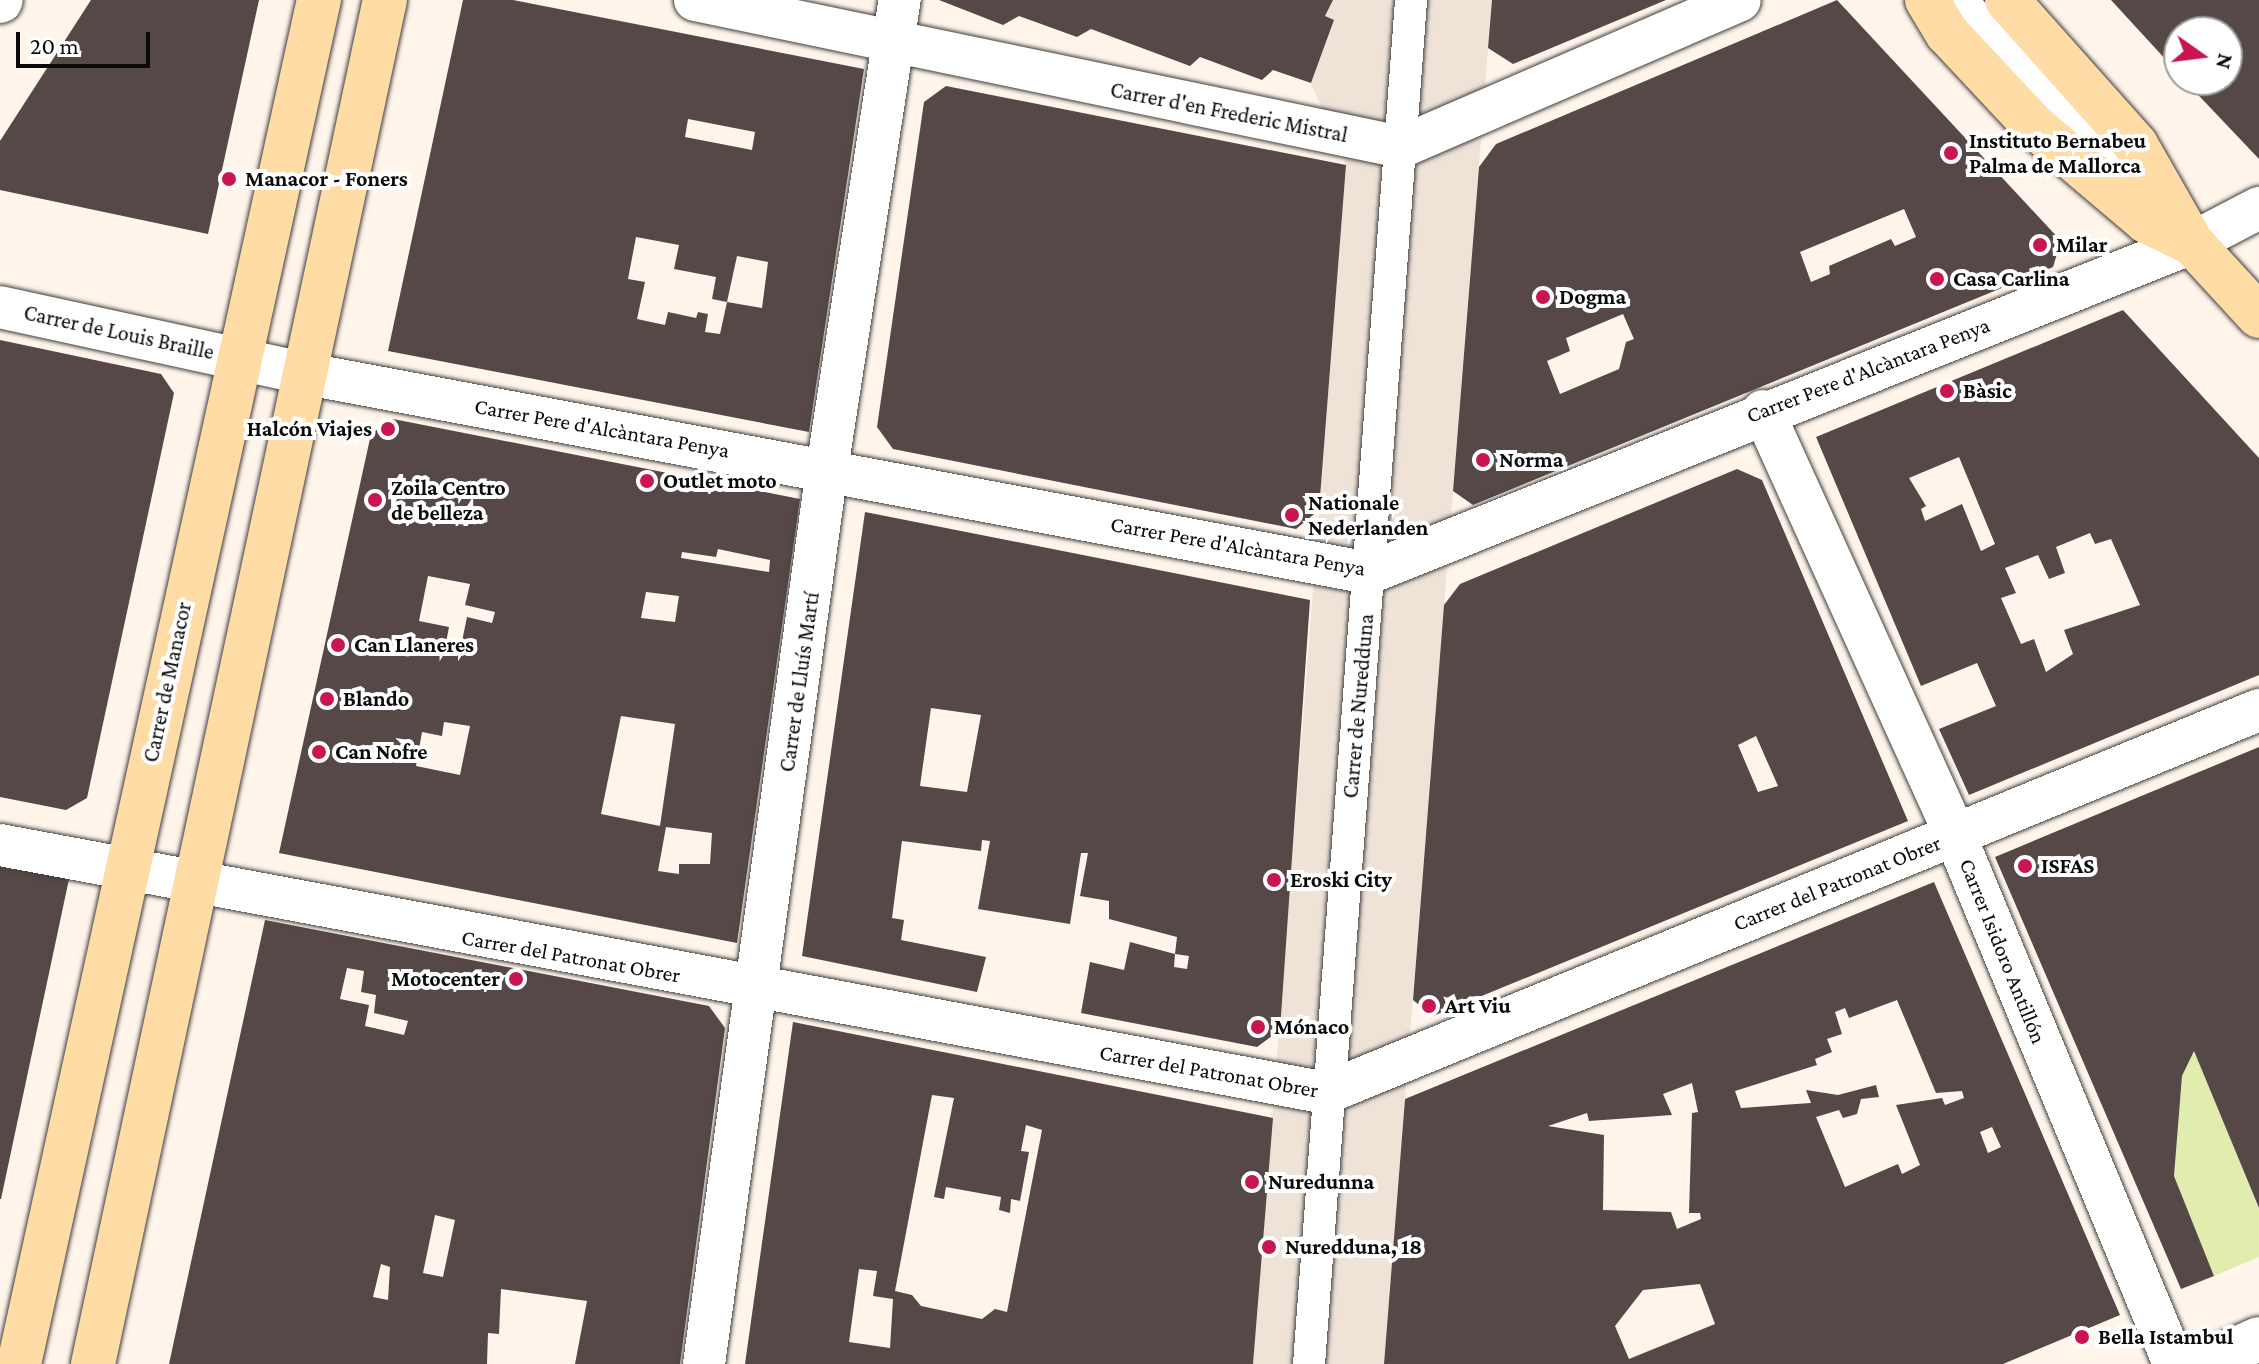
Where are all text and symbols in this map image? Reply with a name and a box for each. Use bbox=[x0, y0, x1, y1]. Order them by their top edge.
scale bar bbox=[20, 16, 154, 66]
north arrow bbox=[2163, 16, 2243, 96]
text: 20 m bbox=[30, 32, 79, 59]
text: N bbox=[2211, 51, 2239, 72]
street label: Carrer d'en Frederic Mistral bbox=[1108, 76, 1350, 148]
place label: Instituto Bernabeu Palma de Mallorca bbox=[1969, 127, 2146, 178]
marker: Instituto Bernabeu Palma de Mallorca bbox=[1940, 142, 1962, 164]
place label: Manacor - Foners bbox=[245, 166, 408, 192]
marker: Manacor - Foners bbox=[220, 170, 238, 188]
place label: Milar bbox=[2056, 232, 2107, 258]
marker: Milar bbox=[2031, 236, 2049, 254]
place label: Casa Carlina bbox=[1953, 266, 2070, 292]
marker: Casa Carlina bbox=[1928, 270, 1946, 288]
place label: Dogma bbox=[1559, 284, 1626, 310]
marker: Dogma bbox=[1534, 288, 1552, 306]
street label: Carrer de Louis Braille bbox=[21, 299, 217, 365]
street label: Carrer Pere d'Alcàntara Penya bbox=[1743, 311, 1993, 429]
place label: Bàsic bbox=[1963, 378, 2012, 404]
marker: Bàsic bbox=[1938, 382, 1956, 400]
street label: Carrer Pere d'Alcàntara Penya bbox=[472, 393, 732, 463]
place label: Halcón Viajes bbox=[247, 416, 372, 442]
marker: Halcón Viajes bbox=[379, 420, 397, 438]
place label: Norma bbox=[1499, 447, 1563, 473]
marker: Norma bbox=[1474, 451, 1492, 469]
place label: Outlet moto bbox=[663, 468, 777, 494]
marker: Outlet moto bbox=[638, 472, 656, 490]
place label: Zoila Centro de belleza bbox=[391, 474, 506, 526]
place label: Nationale Nederlanden bbox=[1308, 489, 1428, 540]
marker: Zoila Centro de belleza bbox=[366, 491, 384, 509]
marker: Nationale Nederlanden bbox=[1283, 506, 1301, 524]
street label: Carrer Pere d'Alcàntara Penya bbox=[1108, 511, 1368, 581]
street label: Carrer de Lluís Martí bbox=[773, 590, 825, 774]
street label: Carrer de Manacor bbox=[137, 599, 197, 765]
street label: Carrer de Nuredduna bbox=[1337, 613, 1379, 799]
place label: Can Llaneres bbox=[354, 632, 474, 658]
marker: Can Llaneres bbox=[329, 636, 347, 654]
place label: Blando bbox=[343, 686, 409, 712]
marker: Blando bbox=[318, 690, 336, 708]
place label: Can Nofre bbox=[335, 739, 428, 765]
marker: Can Nofre bbox=[310, 743, 328, 761]
street label: Carrer del Patronat Obrer bbox=[1729, 829, 1945, 937]
place label: ISFAS bbox=[2041, 853, 2094, 879]
street label: Carrer Isidoro Antillón bbox=[1954, 855, 2052, 1047]
marker: ISFAS bbox=[2016, 857, 2034, 875]
place label: Eroski City bbox=[1290, 867, 1392, 893]
marker: Eroski City bbox=[1265, 871, 1283, 889]
street label: Carrer del Patronat Obrer bbox=[460, 924, 682, 988]
place label: Motocenter bbox=[391, 966, 500, 992]
marker: Motocenter bbox=[507, 970, 525, 988]
place label: Art Viu bbox=[1445, 993, 1511, 1019]
marker: Art Viu bbox=[1420, 997, 1438, 1015]
place label: Mónaco bbox=[1274, 1014, 1349, 1040]
marker: Mónaco bbox=[1249, 1018, 1267, 1036]
street label: Carrer del Patronat Obrer bbox=[1098, 1039, 1320, 1103]
place label: Nuredunna bbox=[1268, 1169, 1374, 1195]
marker: Nuredunna bbox=[1243, 1173, 1261, 1191]
place label: Nuredduna, 18 bbox=[1285, 1234, 1422, 1260]
marker: Nuredduna, 18 bbox=[1260, 1238, 1278, 1256]
place label: Bella Istambul bbox=[2098, 1324, 2233, 1350]
marker: Bella Istambul bbox=[2073, 1328, 2091, 1346]

